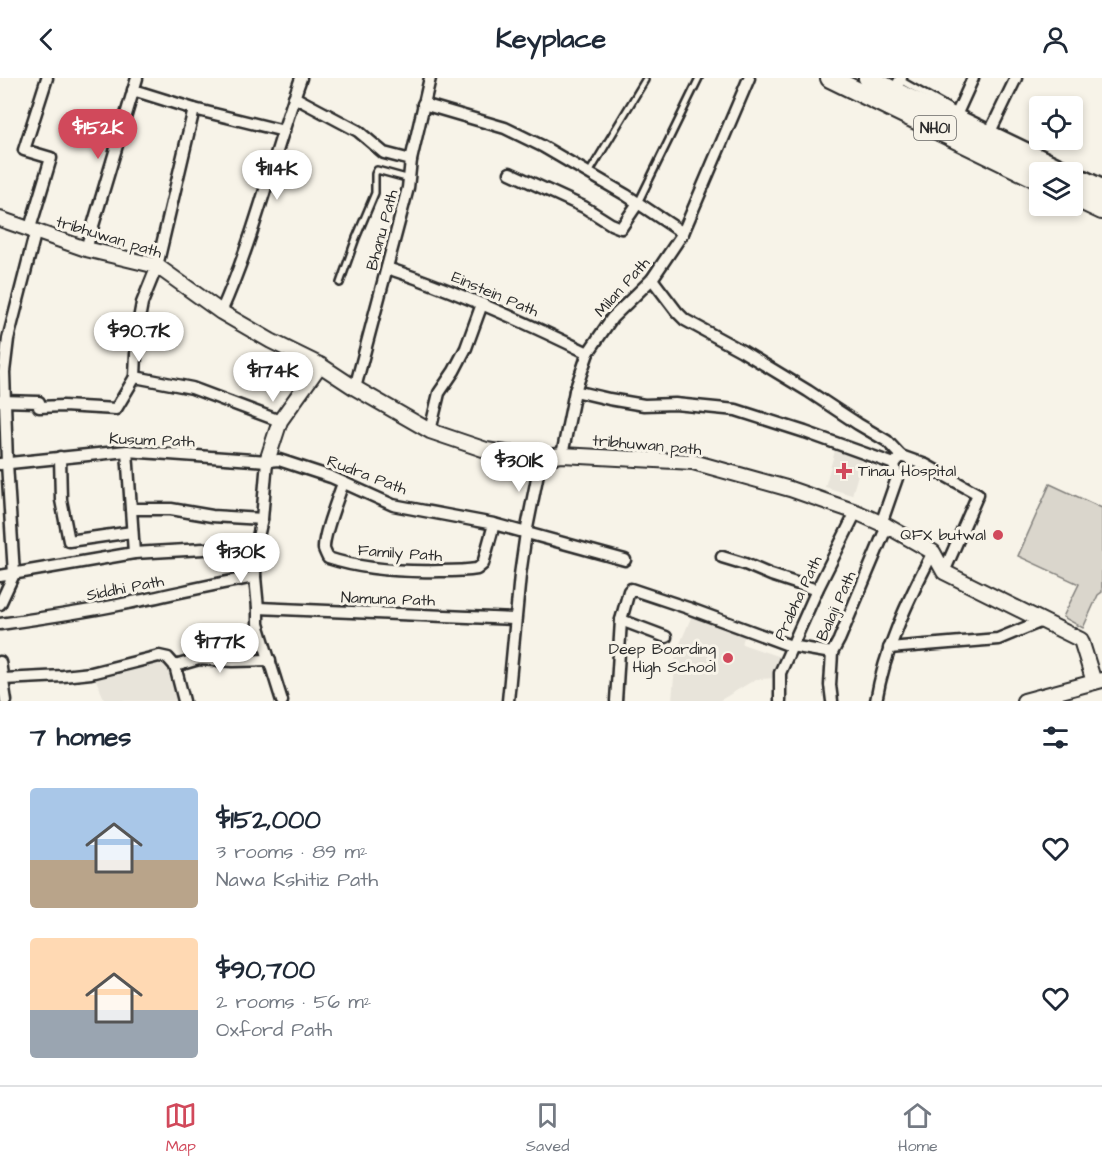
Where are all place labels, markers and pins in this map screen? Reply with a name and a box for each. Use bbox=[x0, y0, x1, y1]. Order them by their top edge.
pin: $152K bbox=[56, 109, 140, 160]
pin: $114K bbox=[235, 150, 319, 201]
pin: $90.7K bbox=[90, 312, 188, 363]
pin: $174K bbox=[231, 352, 315, 403]
pin: $301K bbox=[477, 442, 561, 493]
place label: Tinau Hospital bbox=[858, 460, 956, 482]
marker: Tinau Hospital bbox=[835, 462, 853, 480]
place label: QFX butwal bbox=[900, 524, 986, 546]
marker: QFX butwal bbox=[991, 528, 1005, 542]
pin: $130K bbox=[199, 533, 283, 584]
pin: $177K bbox=[178, 623, 262, 674]
place label: Deep Boarding High School bbox=[609, 638, 716, 679]
marker: Deep Boarding High School bbox=[721, 651, 735, 665]

